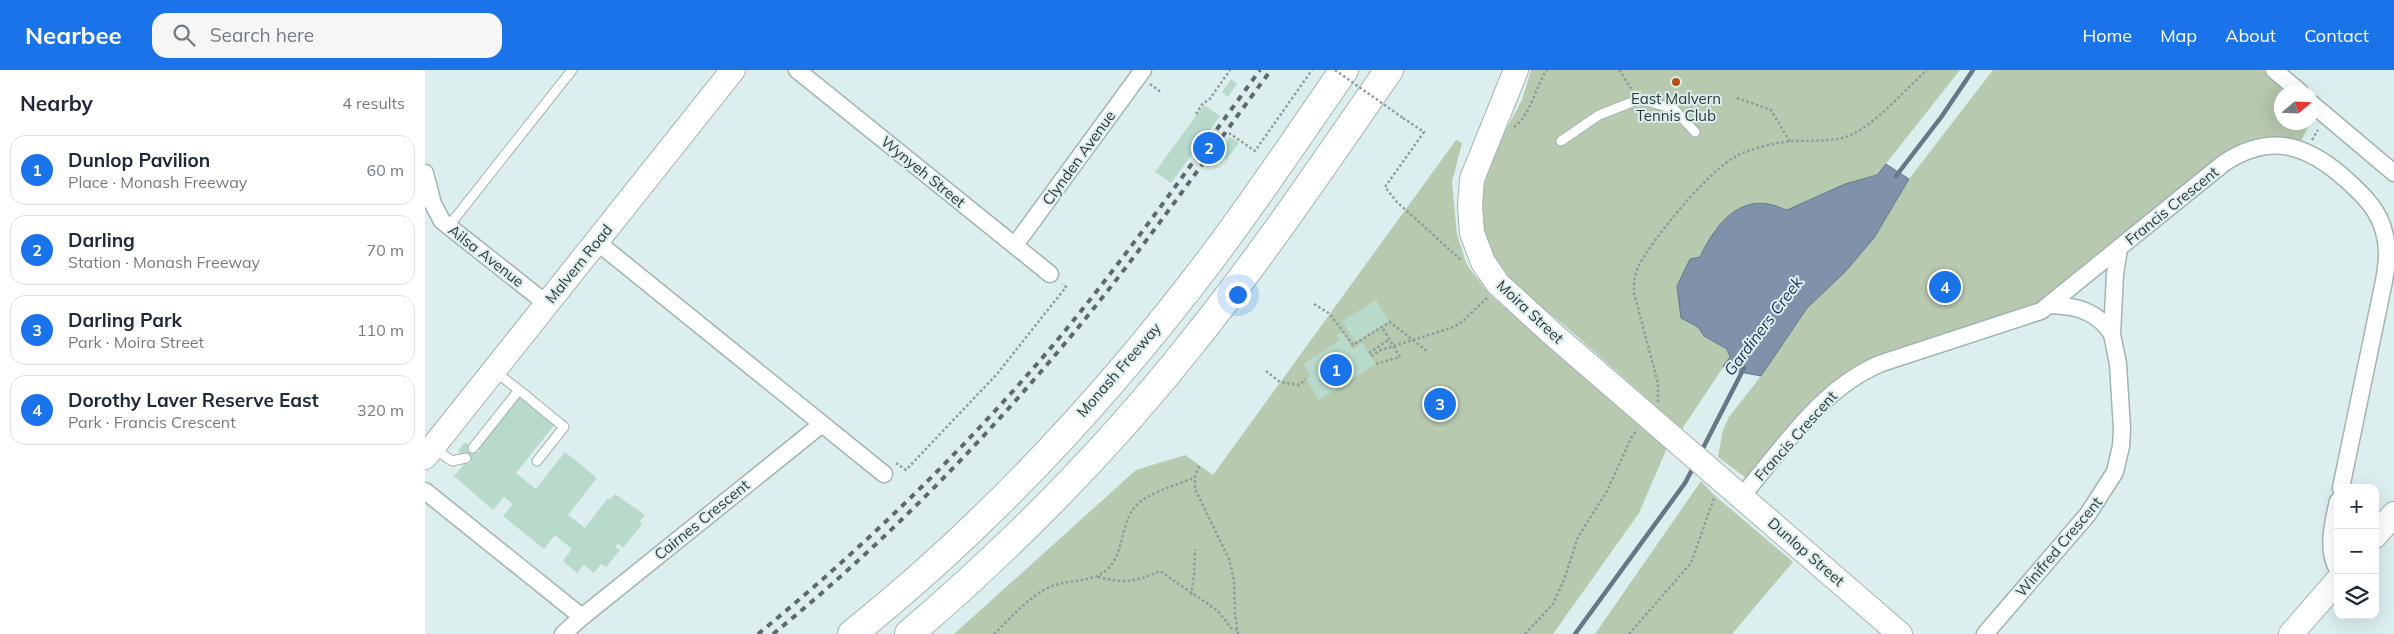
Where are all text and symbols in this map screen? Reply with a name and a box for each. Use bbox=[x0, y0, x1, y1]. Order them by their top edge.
search box bbox=[152, 13, 502, 58]
text: Nearbee bbox=[25, 20, 122, 50]
icon: search bbox=[170, 21, 198, 49]
text: Search here bbox=[210, 23, 314, 47]
text: Home bbox=[2082, 24, 2132, 47]
text: Map bbox=[2160, 24, 2197, 47]
text: About bbox=[2225, 24, 2276, 47]
text: Contact bbox=[2304, 24, 2369, 47]
marker: East Malvern Tennis Club bbox=[1670, 76, 1682, 88]
north arrow bbox=[2274, 85, 2319, 130]
place label: East Malvern Tennis Club bbox=[1631, 89, 1721, 125]
text: Nearby bbox=[20, 90, 93, 116]
text: 4 results bbox=[342, 93, 405, 113]
street label: Clynden Avenue bbox=[1038, 107, 1119, 209]
pin: 2 bbox=[1193, 129, 1225, 167]
street label: Wynyeh Street bbox=[877, 132, 969, 211]
text: Dunlop Pavilion bbox=[68, 148, 210, 172]
text: 1 bbox=[32, 160, 42, 180]
text: 60 m bbox=[367, 160, 404, 180]
street label: Francis Crescent bbox=[2121, 162, 2222, 249]
text: Place · Monash Freeway bbox=[68, 172, 247, 192]
street label: Ailsa Avenue bbox=[445, 220, 528, 291]
street label: Malvern Road bbox=[541, 220, 616, 307]
text: Darling bbox=[68, 228, 135, 252]
text: 2 bbox=[32, 240, 42, 260]
text: 70 m bbox=[367, 240, 404, 260]
text: Station · Monash Freeway bbox=[68, 252, 260, 272]
pin: 4 bbox=[1929, 268, 1961, 306]
water label: Gardiners Creek bbox=[1719, 272, 1807, 379]
street label: Moira Street bbox=[1493, 276, 1568, 347]
your location bbox=[1225, 282, 1251, 308]
text: Darling Park bbox=[68, 308, 182, 332]
street label: Monash Freeway bbox=[1072, 319, 1165, 421]
text: 3 bbox=[32, 320, 42, 340]
text: 110 m bbox=[357, 320, 404, 340]
text: Park · Moira Street bbox=[68, 332, 204, 352]
pin: 1 bbox=[1320, 351, 1352, 389]
pin: 3 bbox=[1424, 385, 1456, 423]
street label: Francis Crescent bbox=[1750, 387, 1841, 485]
text: Dorothy Laver Reserve East bbox=[68, 388, 319, 412]
text: 4 bbox=[32, 400, 42, 420]
text: 320 m bbox=[357, 400, 404, 420]
text: Park · Francis Crescent bbox=[68, 412, 236, 432]
street label: Cairnes Crescent bbox=[650, 475, 753, 564]
map controls bbox=[2334, 484, 2379, 619]
button: + bbox=[2334, 484, 2379, 529]
street label: Winifred Crescent bbox=[2011, 493, 2106, 601]
street label: Dunlop Street bbox=[1764, 513, 1848, 590]
button: − bbox=[2334, 529, 2379, 574]
button: layers bbox=[2334, 574, 2379, 619]

